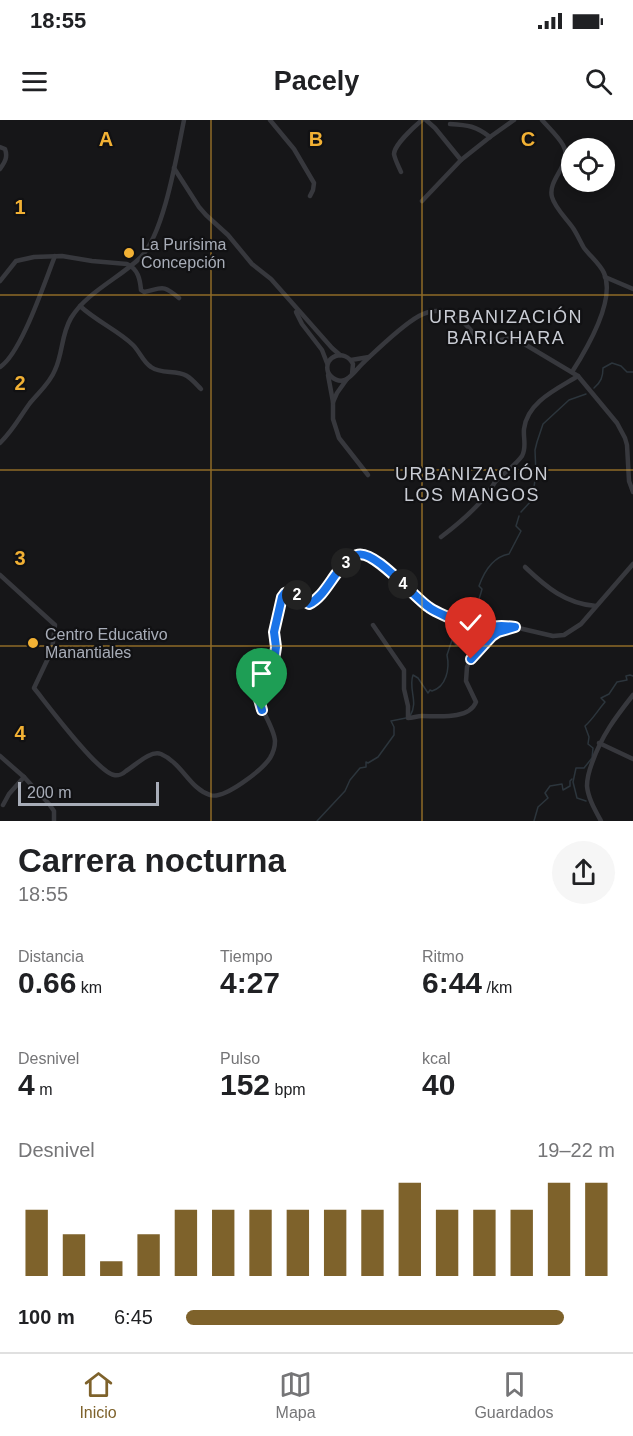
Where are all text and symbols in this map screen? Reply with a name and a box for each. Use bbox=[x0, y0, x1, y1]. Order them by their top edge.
text: 18:55 bbox=[30, 8, 86, 33]
icon: menu bbox=[18, 65, 51, 98]
icon: search bbox=[582, 65, 615, 98]
text: Pacely bbox=[274, 66, 359, 96]
text: A bbox=[99, 128, 113, 150]
text: B bbox=[309, 128, 323, 150]
text: C bbox=[521, 128, 535, 150]
map controls bbox=[561, 138, 615, 192]
button: locate bbox=[561, 138, 615, 192]
text: 1 bbox=[14, 196, 26, 218]
place label: La Purísima Concepción bbox=[141, 236, 226, 271]
marker: La Purísima Concepción bbox=[122, 246, 136, 260]
district label: URBANIZACIÓN BARICHARA bbox=[429, 306, 583, 348]
text: 2 bbox=[14, 372, 26, 394]
district label: URBANIZACIÓN LOS MANGOS bbox=[395, 463, 549, 505]
text: 3 bbox=[14, 547, 26, 569]
pin: 3 bbox=[331, 548, 361, 578]
text: 3 bbox=[342, 554, 350, 571]
pin: 4 bbox=[388, 569, 418, 599]
text: 4 bbox=[399, 575, 407, 592]
pin: 2 bbox=[282, 580, 312, 610]
text: 2 bbox=[293, 586, 301, 603]
pin bbox=[445, 597, 496, 659]
icon: check bbox=[454, 606, 487, 639]
place label: Centro Educativo Manantiales bbox=[45, 626, 168, 661]
marker: Centro Educativo Manantiales bbox=[26, 636, 40, 650]
pin bbox=[236, 648, 287, 710]
icon: arrive bbox=[245, 657, 278, 690]
text: 4 bbox=[14, 722, 26, 744]
scale bar bbox=[18, 779, 159, 806]
text: 200 m bbox=[27, 784, 71, 801]
button: share bbox=[552, 841, 615, 904]
text: Carrera nocturna bbox=[18, 842, 286, 879]
text: 18:55 bbox=[18, 883, 68, 905]
text: Distancia bbox=[18, 948, 84, 965]
text: Tiempo bbox=[220, 948, 273, 965]
text: Ritmo bbox=[422, 948, 464, 965]
text: 0.66 bbox=[18, 966, 76, 999]
text: 4:27 bbox=[220, 966, 280, 999]
text: 6:44 bbox=[422, 966, 482, 999]
text: km bbox=[76, 979, 102, 996]
text: /km bbox=[482, 979, 512, 996]
text: Desnivel bbox=[18, 1050, 79, 1067]
text: Pulso bbox=[220, 1050, 260, 1067]
text: kcal bbox=[422, 1050, 450, 1067]
text: 4 bbox=[18, 1068, 35, 1101]
text: 152 bbox=[220, 1068, 270, 1101]
text: 40 bbox=[422, 1068, 455, 1101]
text: m bbox=[35, 1081, 52, 1098]
text: bpm bbox=[270, 1081, 306, 1098]
text: Desnivel bbox=[18, 1139, 95, 1161]
text: 19–22 m bbox=[537, 1139, 615, 1161]
text: 100 m bbox=[18, 1306, 75, 1328]
text: 6:45 bbox=[114, 1306, 153, 1328]
tab: Inicio bbox=[79, 1368, 117, 1422]
tab: Mapa bbox=[276, 1368, 316, 1422]
tab: Guardados bbox=[474, 1368, 554, 1422]

